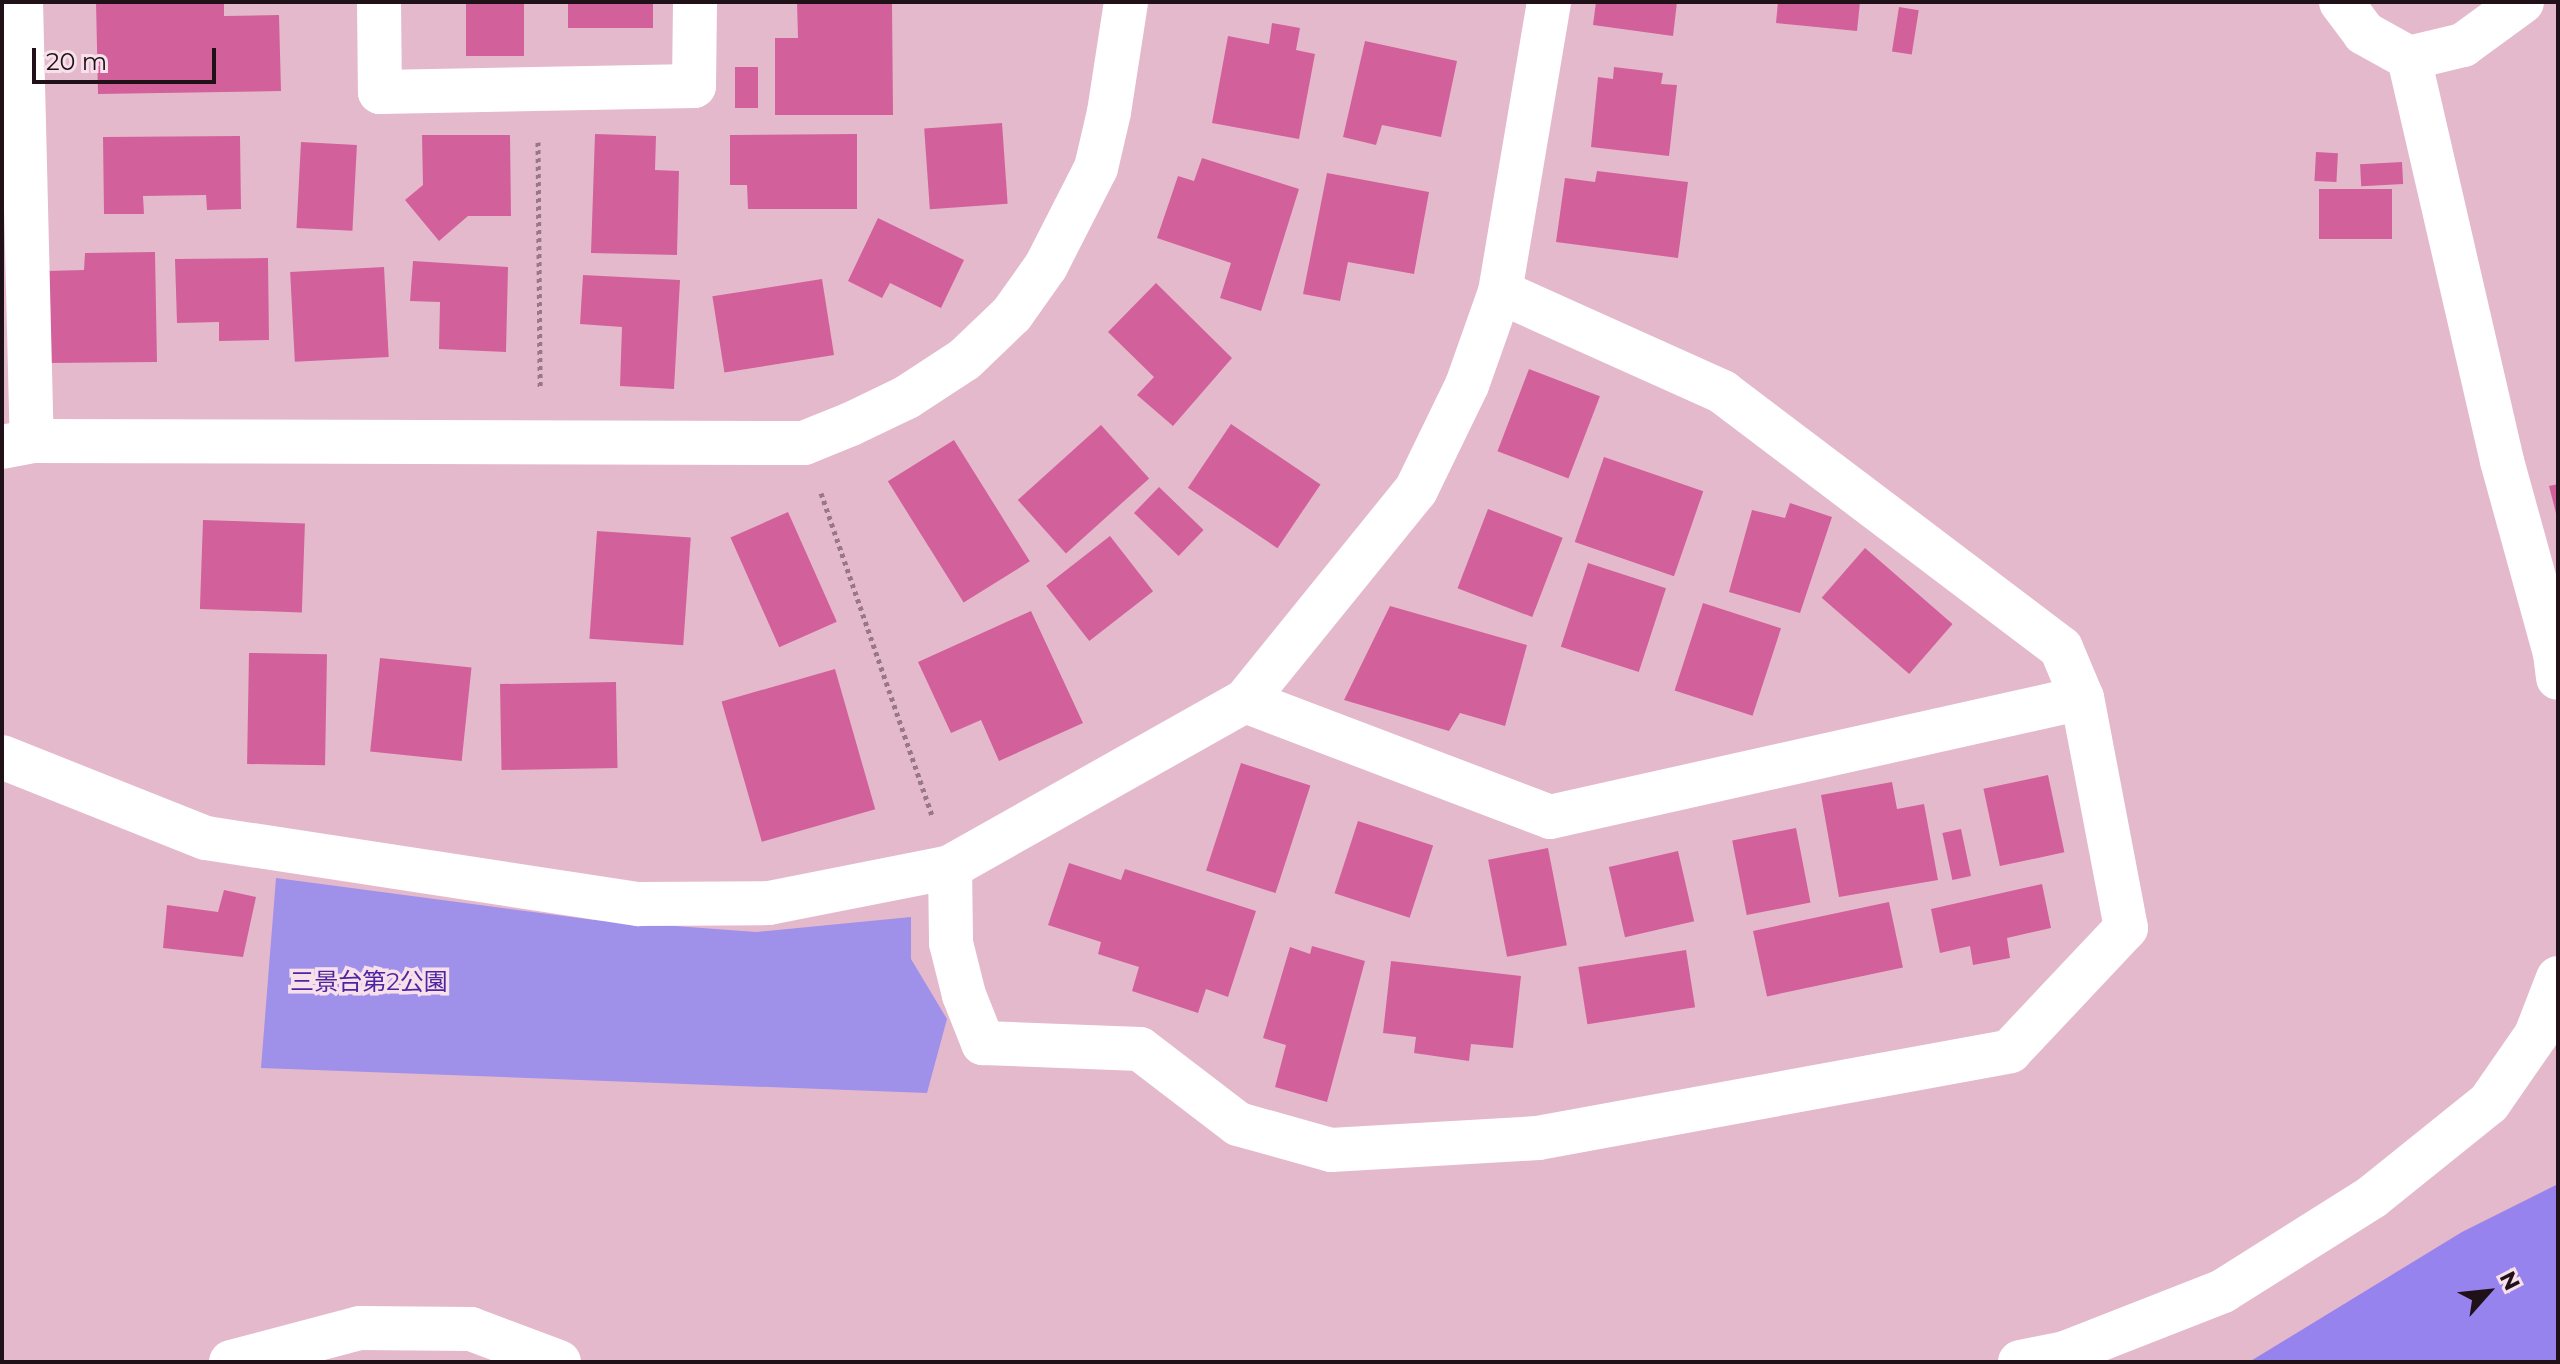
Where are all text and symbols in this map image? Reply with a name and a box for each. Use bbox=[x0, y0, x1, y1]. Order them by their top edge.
scale bar bbox=[36, 32, 220, 82]
text: 20 m bbox=[46, 47, 107, 76]
park label: 三景台第2公園 bbox=[290, 968, 448, 996]
north arrow bbox=[2448, 1252, 2528, 1332]
text: N bbox=[2494, 1267, 2526, 1295]

